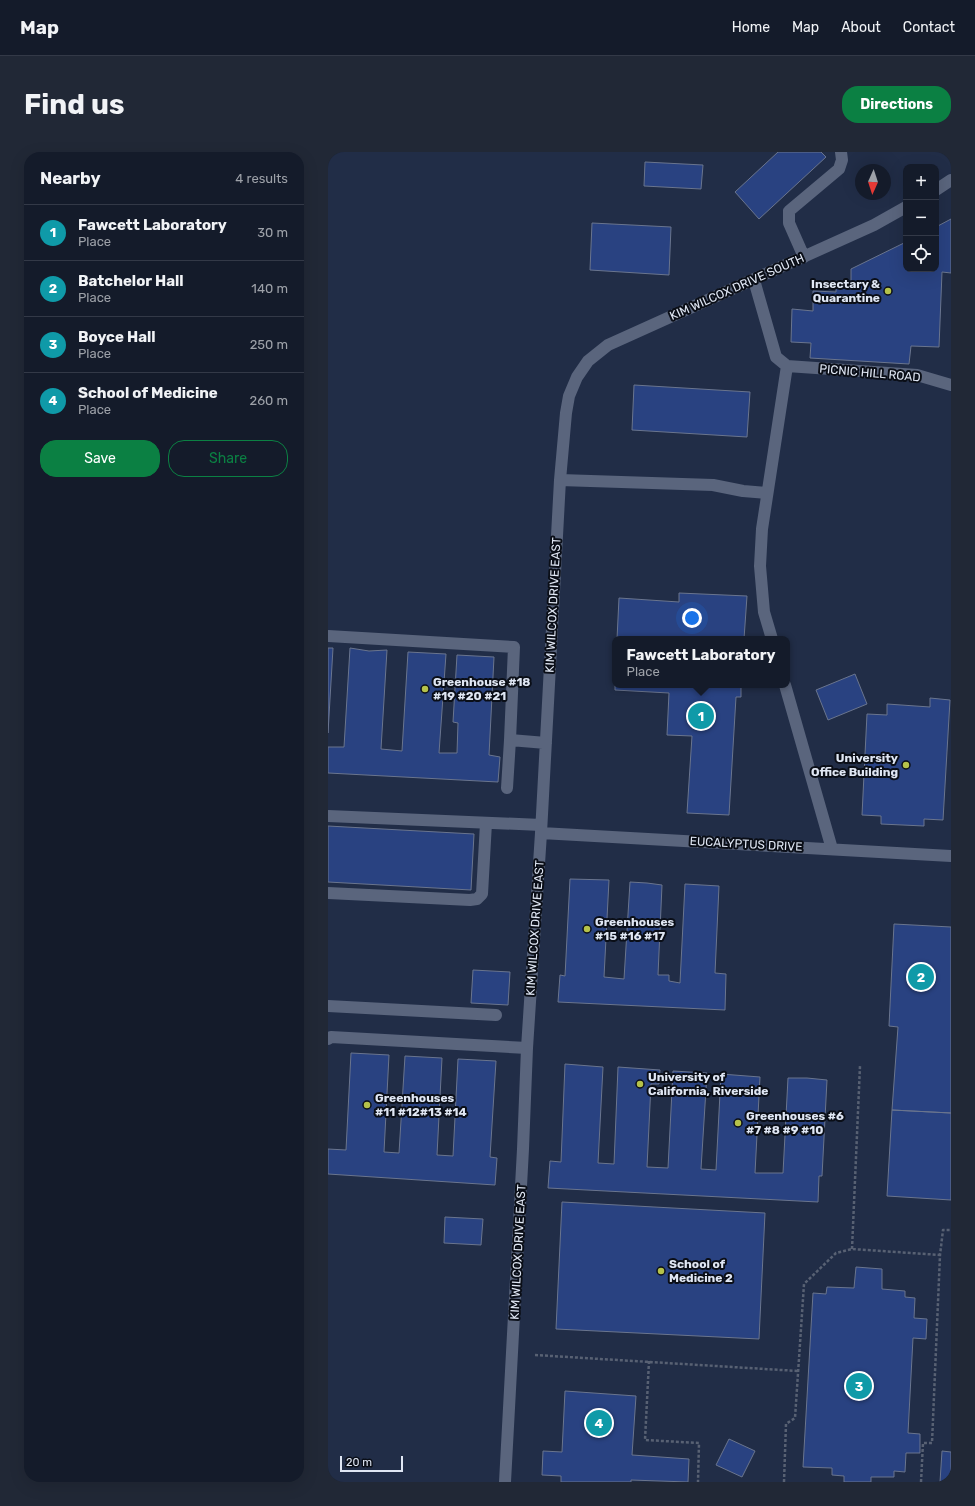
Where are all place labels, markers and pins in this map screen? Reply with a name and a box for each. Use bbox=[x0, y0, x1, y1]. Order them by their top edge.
place label: Insectary & Quarantine bbox=[811, 277, 880, 305]
marker: Insectary & Quarantine bbox=[883, 286, 893, 296]
place label: Greenhouse #18 #19 #20 #21 bbox=[433, 675, 530, 703]
marker: Greenhouse #18 #19 #20 #21 bbox=[420, 684, 430, 694]
pin: 1 bbox=[688, 701, 714, 731]
place label: University Office Building bbox=[811, 751, 898, 779]
marker: University Office Building bbox=[901, 760, 911, 770]
place label: Greenhouses #15 #16 #17 bbox=[595, 915, 675, 943]
marker: Greenhouses #15 #16 #17 bbox=[582, 924, 592, 934]
pin: 2 bbox=[908, 962, 934, 992]
place label: University of California, Riverside bbox=[648, 1070, 768, 1098]
marker: University of California, Riverside bbox=[635, 1079, 645, 1089]
place label: Greenhouses #11 #12#13 #14 bbox=[375, 1091, 467, 1119]
marker: Greenhouses #11 #12#13 #14 bbox=[362, 1100, 372, 1110]
place label: Greenhouses #6 #7 #8 #9 #10 bbox=[746, 1109, 844, 1137]
marker: Greenhouses #6 #7 #8 #9 #10 bbox=[733, 1118, 743, 1128]
place label: School of Medicine 2 bbox=[669, 1257, 733, 1285]
marker: School of Medicine 2 bbox=[656, 1266, 666, 1276]
pin: 3 bbox=[846, 1371, 872, 1401]
pin: 4 bbox=[586, 1408, 612, 1438]

